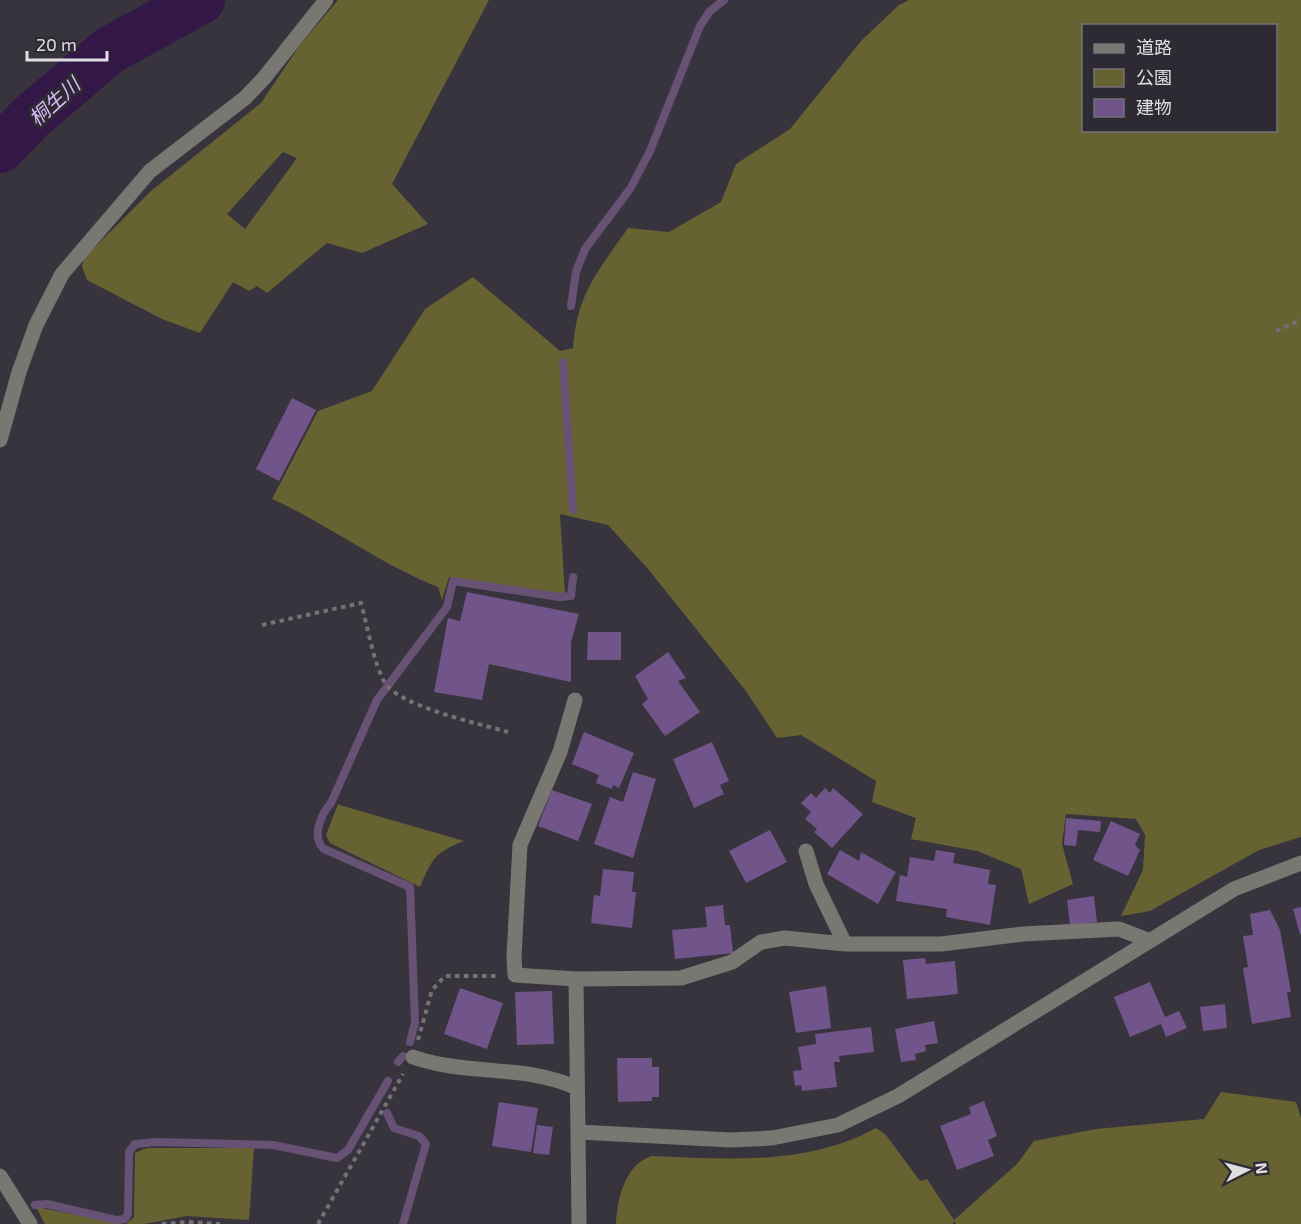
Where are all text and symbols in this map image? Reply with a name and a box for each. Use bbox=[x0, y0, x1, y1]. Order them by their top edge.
scale bar bbox=[27, 24, 106, 62]
legend bbox=[1082, 24, 1277, 132]
text: 20 m bbox=[36, 33, 77, 55]
text: 道路 bbox=[1136, 36, 1172, 58]
text: 公園 bbox=[1136, 66, 1172, 88]
water label: 桐生川 bbox=[24, 71, 86, 130]
text: 建物 bbox=[1136, 96, 1172, 118]
north arrow bbox=[1217, 1140, 1277, 1200]
text: N bbox=[1252, 1162, 1272, 1175]

